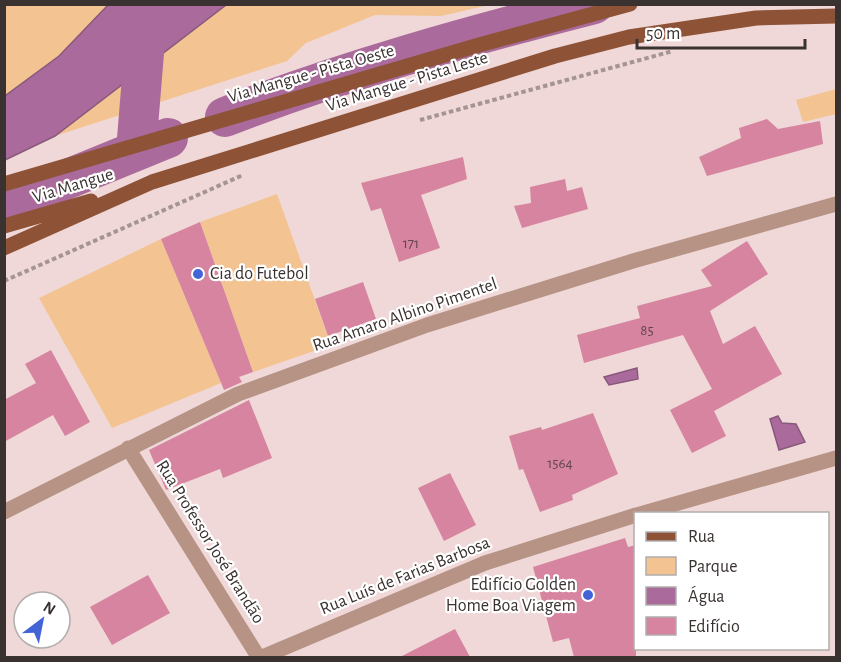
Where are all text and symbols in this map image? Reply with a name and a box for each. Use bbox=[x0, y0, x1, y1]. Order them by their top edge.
scale bar bbox=[637, 12, 805, 50]
text: 50 m bbox=[646, 25, 680, 43]
street label: Via Mangue - Pista Oeste bbox=[226, 42, 396, 106]
street label: Via Mangue - Pista Leste bbox=[324, 49, 490, 115]
street label: Via Mangue bbox=[30, 165, 116, 207]
house number: 171 bbox=[403, 236, 419, 251]
place label: Cia do Futebol bbox=[210, 265, 309, 283]
marker: Cia do Futebol bbox=[191, 267, 205, 281]
street label: Rua Amaro Albino Pimentel bbox=[310, 275, 500, 355]
house number: 85 bbox=[640, 323, 654, 338]
house number: 1564 bbox=[547, 456, 573, 471]
street label: Rua Professor José Brandão bbox=[152, 457, 268, 627]
legend bbox=[634, 512, 829, 650]
text: Rua bbox=[688, 528, 715, 546]
street label: Rua Luís de Farias Barbosa bbox=[317, 534, 493, 618]
text: Parque bbox=[688, 558, 737, 576]
place label: Edifício Golden Home Boa Viagem bbox=[446, 576, 576, 615]
text: Água bbox=[688, 585, 725, 606]
marker: Edifício Golden Home Boa Viagem bbox=[581, 588, 595, 602]
north arrow bbox=[12, 590, 72, 650]
text: N bbox=[40, 598, 58, 618]
text: Edifício bbox=[688, 618, 740, 636]

